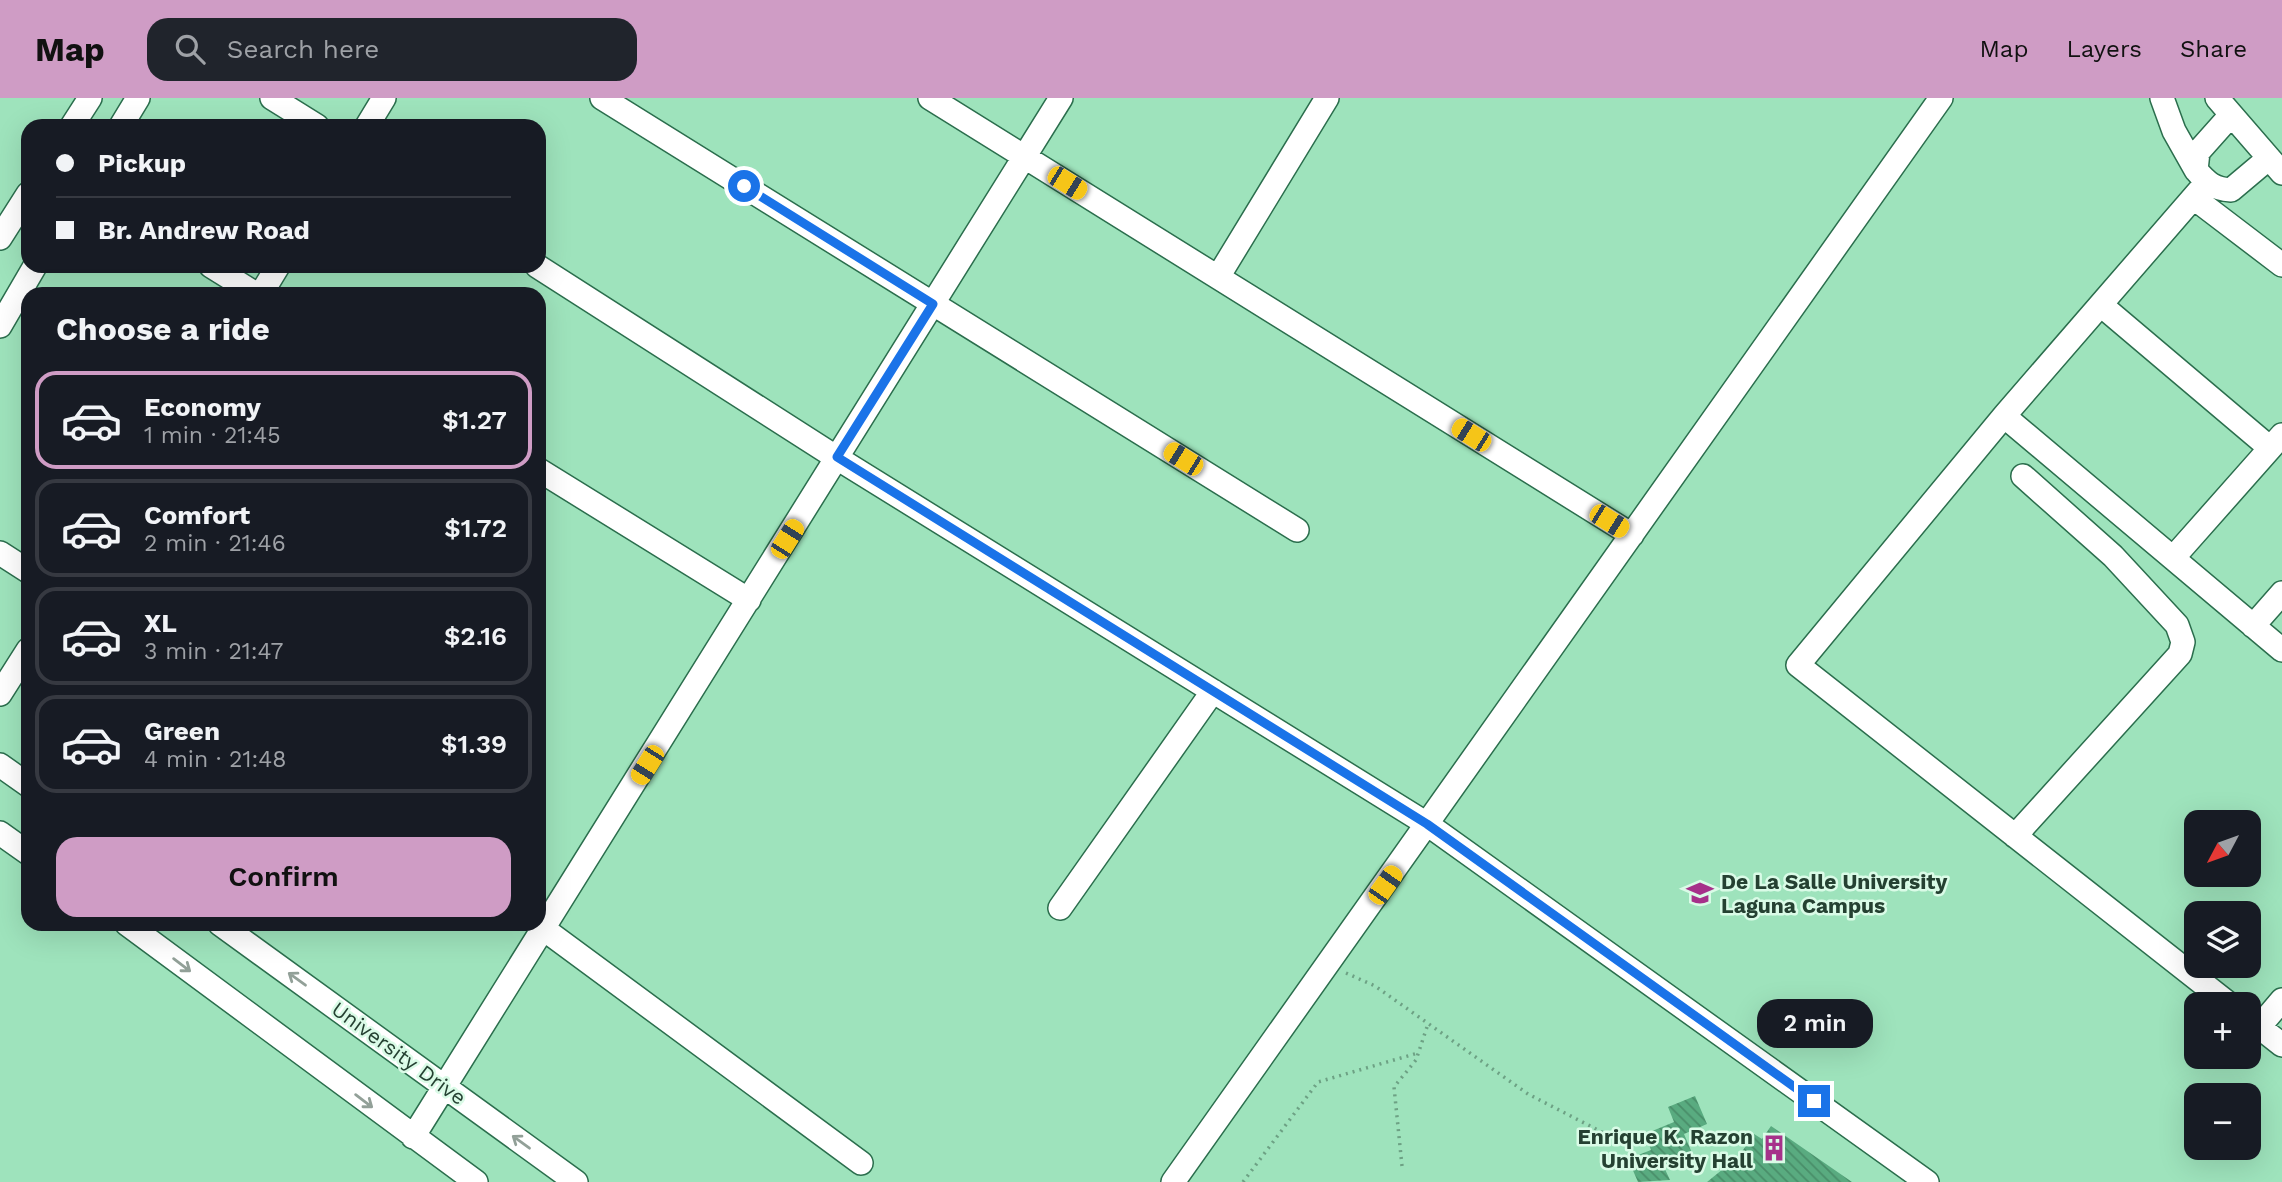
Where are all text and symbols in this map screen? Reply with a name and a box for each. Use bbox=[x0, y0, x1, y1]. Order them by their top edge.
search box bbox=[147, 18, 637, 81]
text: Map bbox=[35, 30, 105, 69]
icon: search bbox=[171, 30, 209, 68]
text: Search here bbox=[227, 34, 379, 64]
text: Map bbox=[1980, 35, 2028, 63]
text: Layers bbox=[2066, 35, 2142, 63]
text: Share bbox=[2180, 35, 2247, 63]
text: Pickup bbox=[98, 148, 186, 178]
car bbox=[1044, 163, 1091, 203]
route start bbox=[728, 170, 760, 202]
text: Br. Andrew Road bbox=[98, 215, 310, 245]
text: Choose a ride bbox=[56, 310, 270, 348]
icon: car bbox=[60, 389, 123, 452]
text: Economy bbox=[144, 392, 261, 422]
text: $1.27 bbox=[442, 405, 507, 435]
car bbox=[1448, 415, 1495, 455]
text: 1 min · 21:45 bbox=[144, 422, 281, 449]
car bbox=[1160, 439, 1207, 479]
icon: car bbox=[60, 497, 123, 560]
text: Comfort bbox=[144, 500, 250, 530]
car bbox=[1586, 501, 1633, 541]
text: $1.72 bbox=[444, 513, 507, 543]
car bbox=[767, 516, 808, 562]
text: 2 min · 21:46 bbox=[144, 530, 286, 557]
icon: car bbox=[60, 605, 123, 668]
text: XL bbox=[144, 608, 177, 638]
text: $2.16 bbox=[444, 621, 507, 651]
text: 3 min · 21:47 bbox=[144, 638, 283, 665]
icon: car bbox=[60, 713, 123, 776]
text: Green bbox=[144, 716, 220, 746]
text: $1.39 bbox=[441, 729, 507, 759]
car bbox=[627, 742, 668, 788]
text: 4 min · 21:48 bbox=[144, 746, 286, 773]
north arrow bbox=[2184, 810, 2261, 887]
map controls bbox=[2184, 810, 2261, 1160]
button: Confirm bbox=[56, 837, 511, 917]
car bbox=[1365, 862, 1406, 908]
place label: De La Salle University Laguna Campus bbox=[1721, 869, 1947, 918]
school or university icon: De La Salle University Laguna Campus bbox=[1685, 878, 1715, 908]
button: layers bbox=[2184, 901, 2261, 978]
one-way arrow bbox=[172, 957, 190, 972]
one-way arrow bbox=[288, 972, 307, 987]
button: + bbox=[2184, 992, 2261, 1069]
street label: University Drive bbox=[327, 996, 471, 1110]
callout: 2 min bbox=[1756, 1000, 1872, 1048]
text: 2 min bbox=[1783, 1010, 1847, 1037]
button: − bbox=[2184, 1083, 2261, 1160]
route end bbox=[1798, 1085, 1830, 1117]
one-way arrow bbox=[354, 1093, 373, 1108]
place label: Enrique K. Razon University Hall bbox=[1578, 1124, 1753, 1173]
building icon: Enrique K. Razon University Hall bbox=[1759, 1133, 1789, 1163]
one-way arrow bbox=[512, 1134, 531, 1149]

